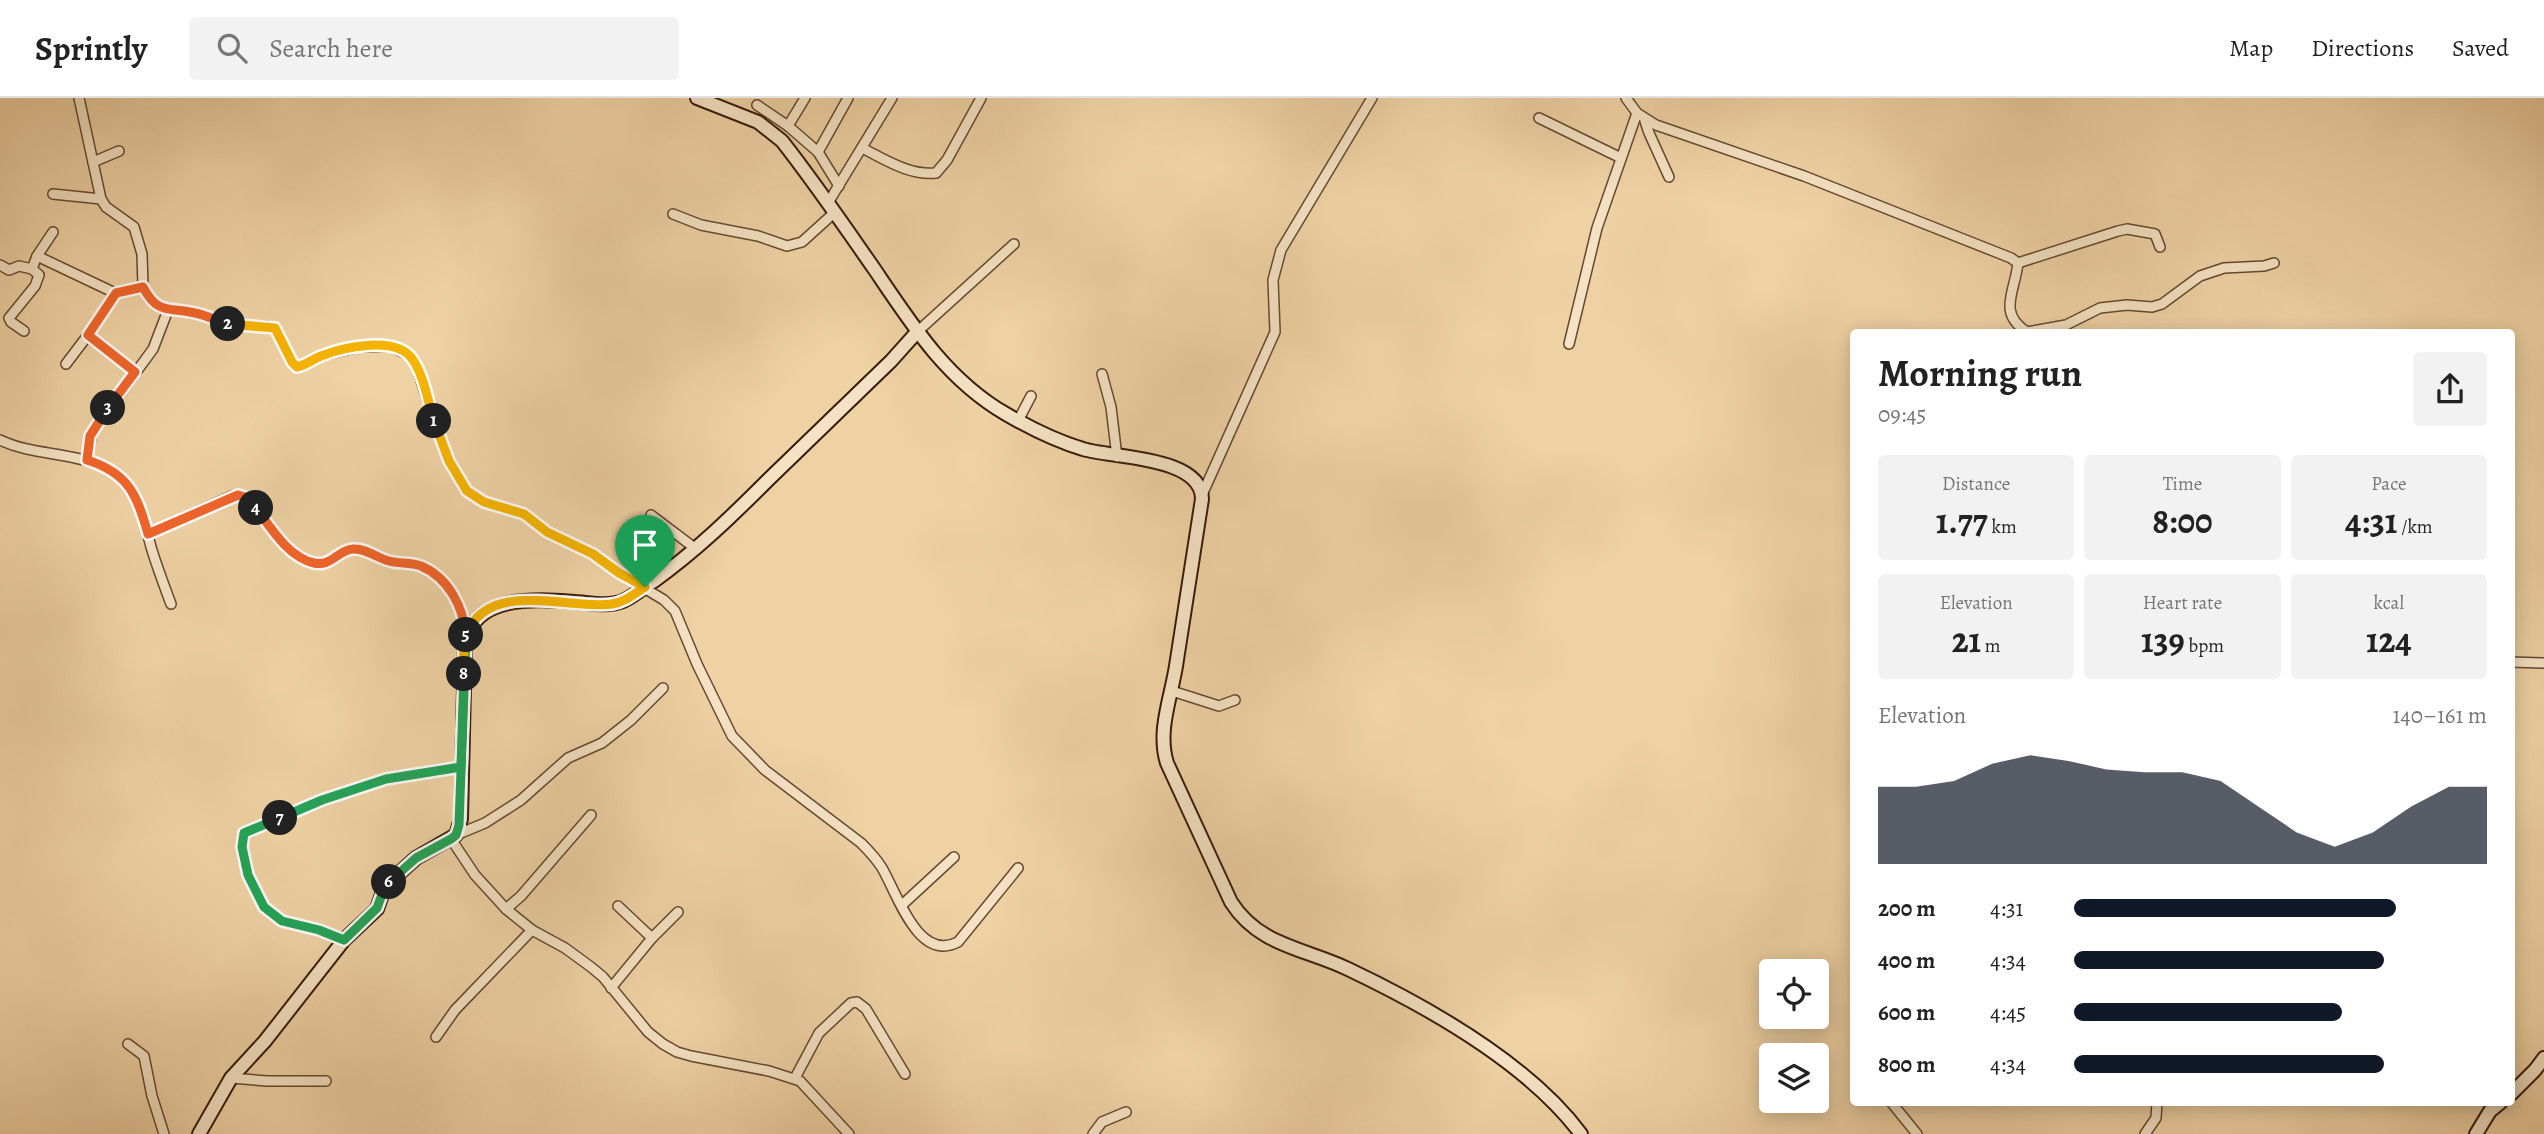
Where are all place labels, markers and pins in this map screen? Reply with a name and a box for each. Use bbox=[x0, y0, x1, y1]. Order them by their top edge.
pin: 2 bbox=[210, 306, 246, 342]
pin: 3 bbox=[90, 390, 126, 426]
pin: 1 bbox=[416, 404, 452, 438]
pin: 4 bbox=[238, 490, 274, 526]
pin bbox=[615, 515, 675, 587]
pin: 5 bbox=[448, 618, 484, 652]
pin: 8 bbox=[447, 656, 482, 692]
pin: 7 bbox=[262, 800, 298, 836]
pin: 6 bbox=[372, 864, 406, 900]

